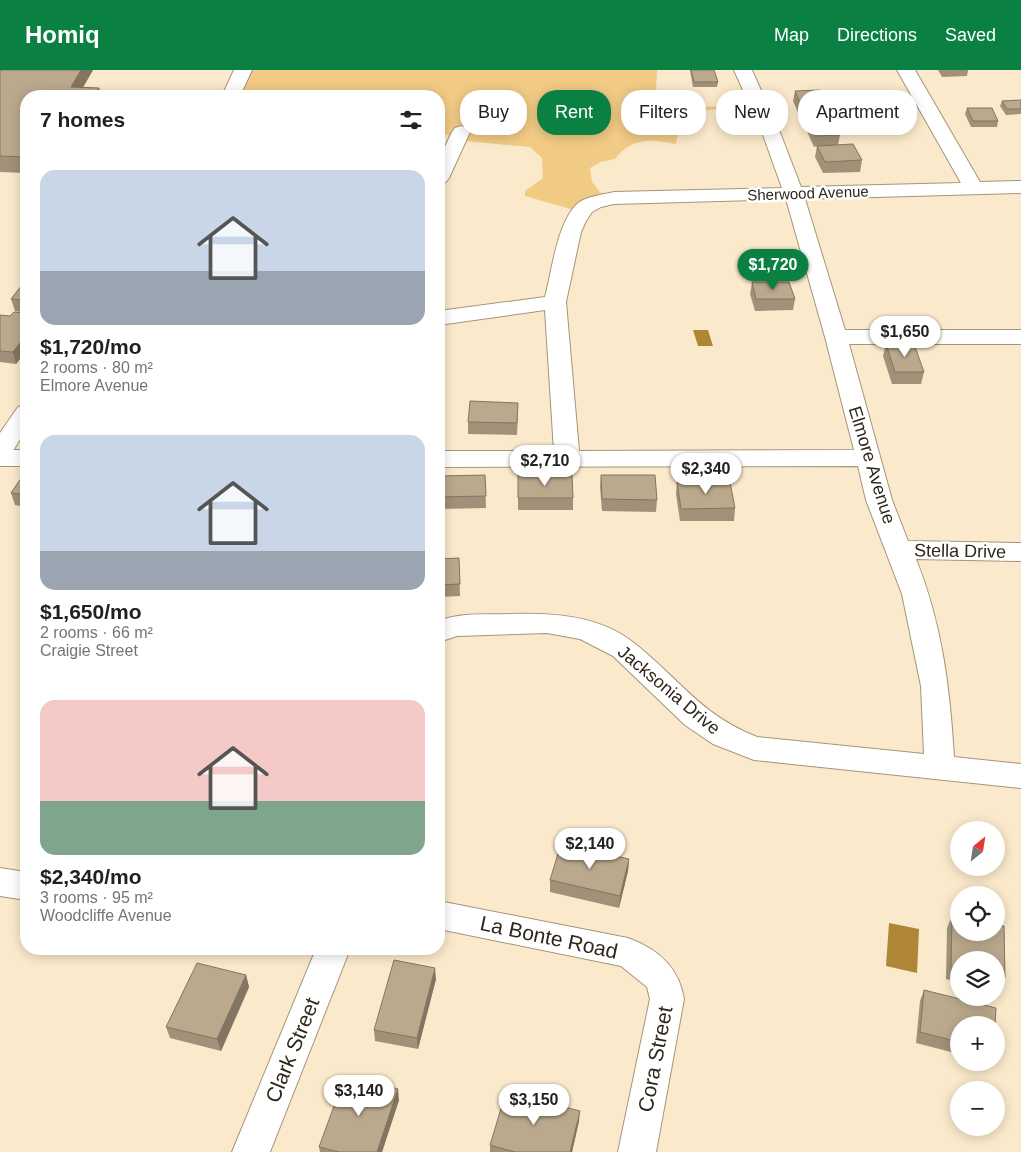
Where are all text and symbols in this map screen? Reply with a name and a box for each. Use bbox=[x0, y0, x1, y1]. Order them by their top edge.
text: Homiq bbox=[25, 21, 100, 48]
text: Map bbox=[774, 25, 809, 45]
text: Directions bbox=[837, 25, 917, 45]
text: Saved bbox=[945, 25, 996, 45]
chip: Buy bbox=[460, 90, 527, 135]
chip: Rent bbox=[537, 90, 611, 135]
chip: Filters bbox=[621, 90, 706, 135]
chip: New bbox=[716, 90, 788, 135]
chip: Apartment bbox=[798, 90, 917, 135]
icon: filters bbox=[397, 106, 425, 134]
text: 7 homes bbox=[40, 108, 125, 131]
street label: Sherwood Avenue bbox=[747, 182, 869, 204]
icon: home bbox=[188, 203, 278, 293]
pin: $1,720 bbox=[732, 248, 814, 291]
text: $1,720 bbox=[749, 256, 797, 273]
pin: $1,650 bbox=[864, 316, 946, 358]
text: $1,650 bbox=[881, 323, 929, 340]
text: $1,720/mo bbox=[40, 335, 142, 358]
text: 2 rooms · 80 m² bbox=[40, 359, 153, 376]
text: Elmore Avenue bbox=[40, 377, 148, 394]
street label: Elmore Avenue bbox=[845, 404, 899, 526]
pin: $2,710 bbox=[504, 444, 586, 487]
text: $2,710 bbox=[521, 452, 569, 469]
pin: $2,340 bbox=[665, 452, 747, 495]
text: $2,340 bbox=[682, 460, 730, 477]
icon: home bbox=[188, 468, 278, 558]
street label: Stella Drive bbox=[914, 540, 1006, 562]
text: $1,650/mo bbox=[40, 600, 142, 623]
text: 2 rooms · 66 m² bbox=[40, 624, 153, 641]
text: Craigie Street bbox=[40, 642, 138, 659]
street label: Jacksonia Drive bbox=[614, 642, 724, 738]
icon: home bbox=[188, 733, 278, 823]
north arrow bbox=[950, 821, 1005, 876]
map controls bbox=[950, 821, 1005, 1136]
pin: $2,140 bbox=[549, 828, 631, 870]
text: $2,140 bbox=[566, 835, 614, 852]
text: $2,340/mo bbox=[40, 865, 142, 888]
button: locate bbox=[950, 886, 1005, 941]
text: 3 rooms · 95 m² bbox=[40, 889, 153, 906]
text: Woodcliffe Avenue bbox=[40, 907, 172, 924]
street label: La Bonte Road bbox=[478, 911, 620, 963]
button: layers bbox=[950, 951, 1005, 1006]
street label: Clark Street bbox=[261, 994, 323, 1106]
street label: Cora Street bbox=[633, 1004, 677, 1114]
button: + bbox=[950, 1016, 1005, 1071]
pin: $3,140 bbox=[318, 1074, 400, 1117]
button: − bbox=[950, 1081, 1005, 1136]
text: $3,140 bbox=[335, 1082, 383, 1099]
pin: $3,150 bbox=[493, 1084, 575, 1126]
text: $3,150 bbox=[510, 1091, 558, 1108]

